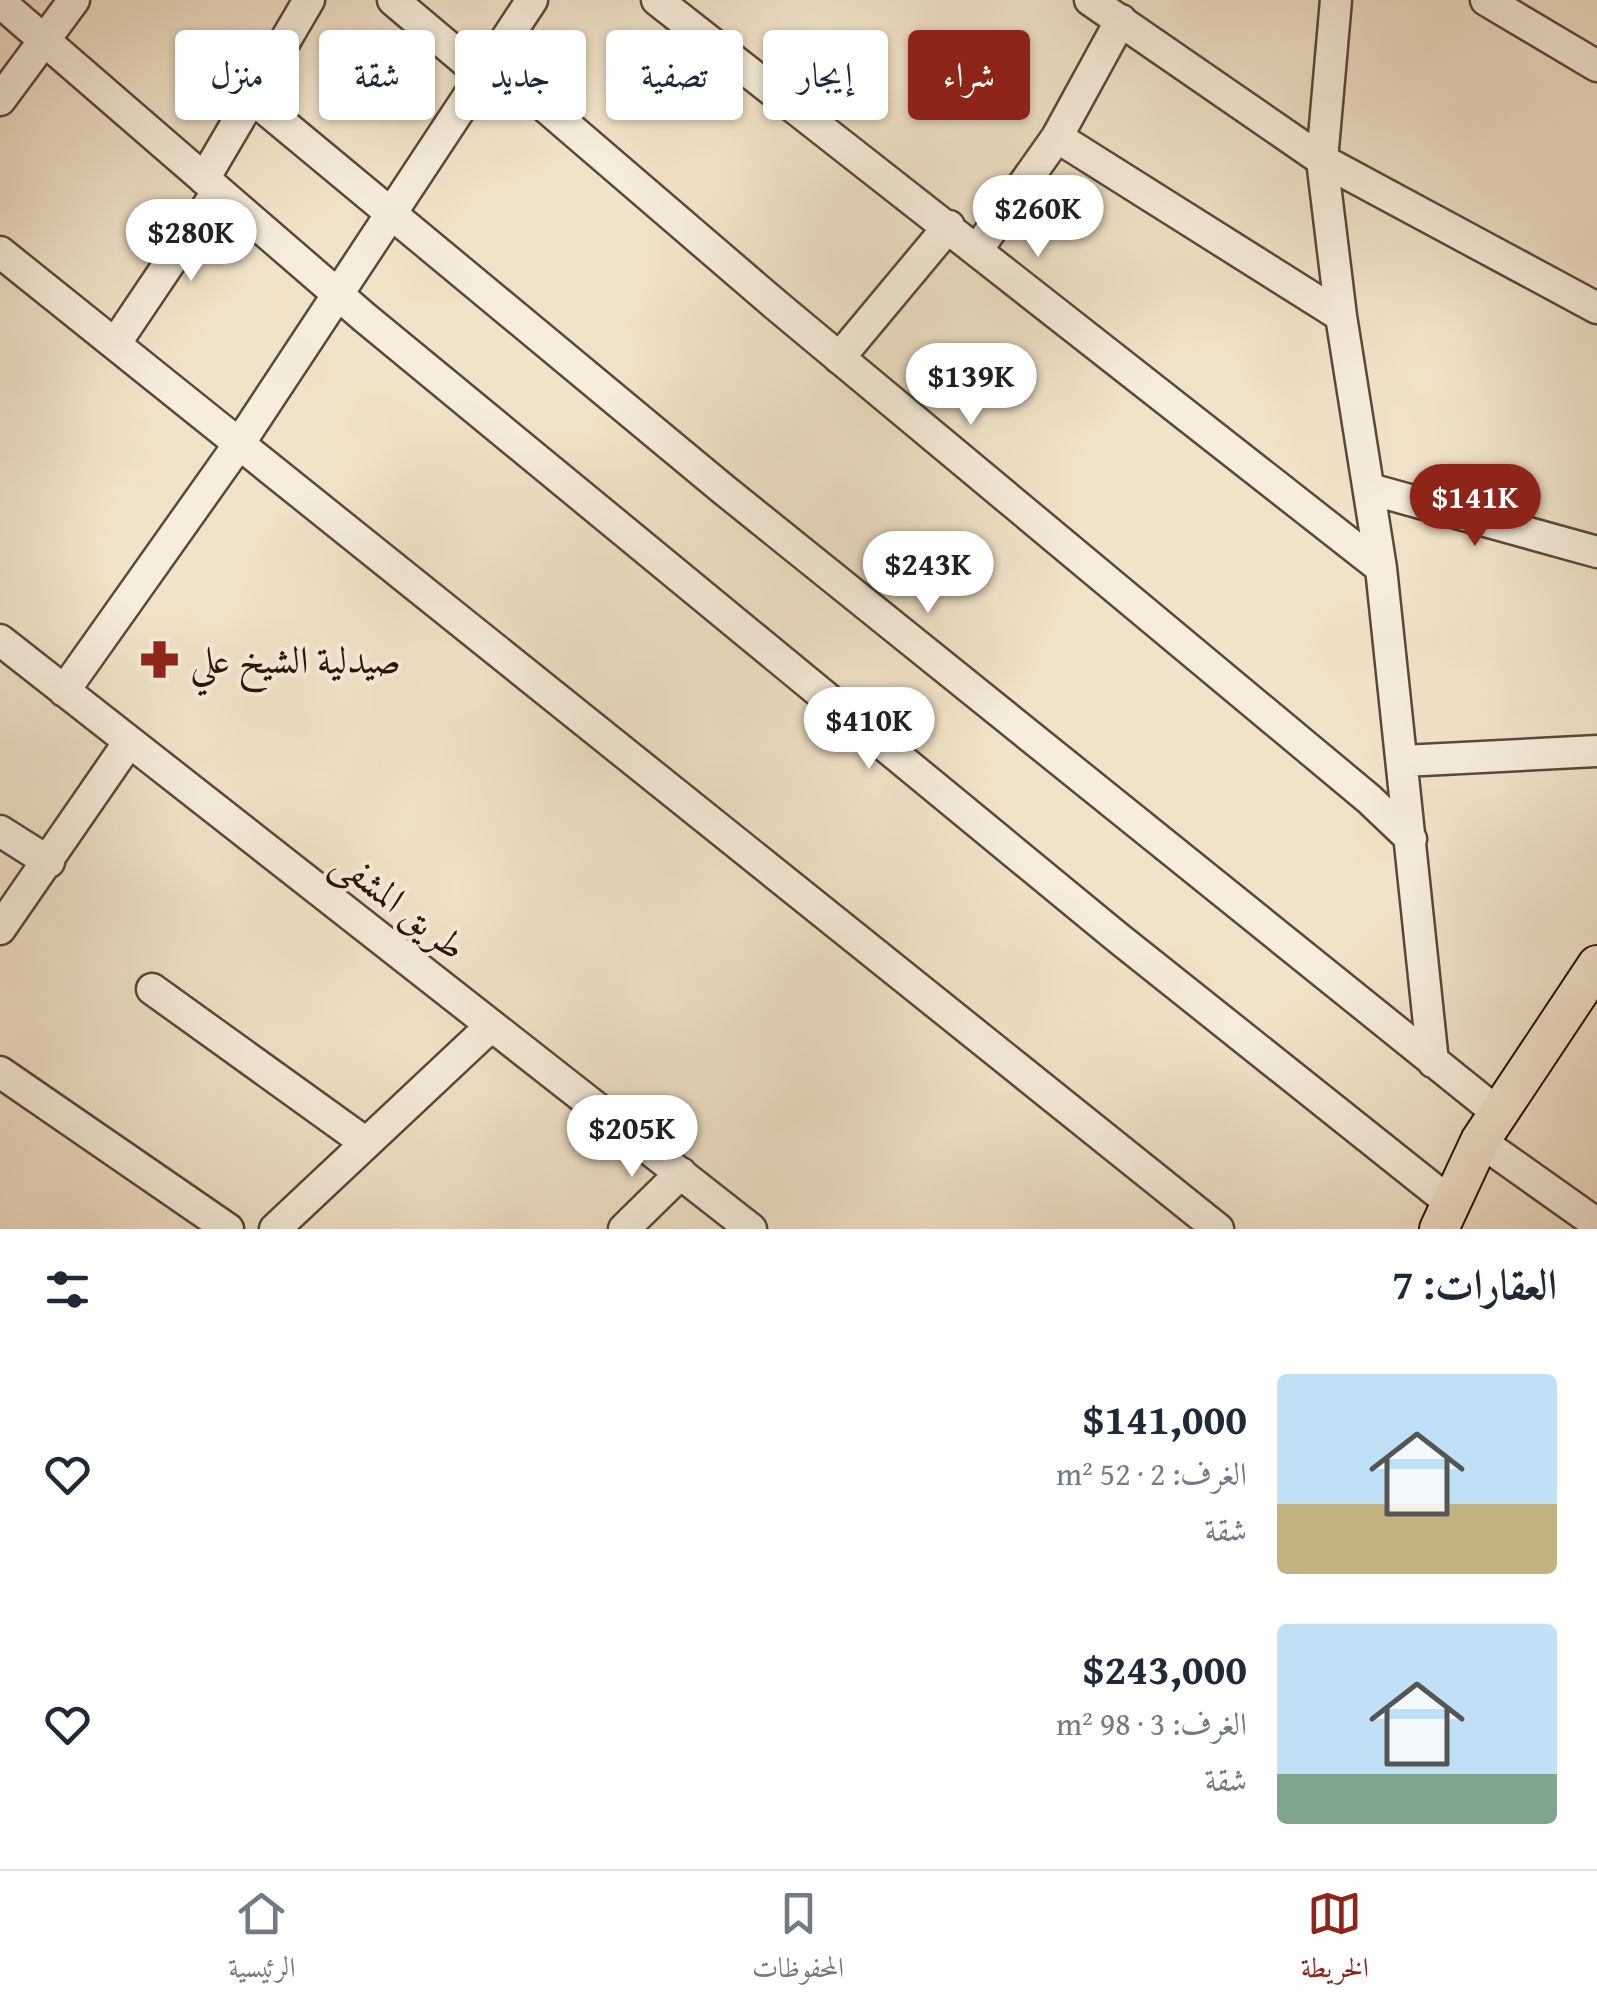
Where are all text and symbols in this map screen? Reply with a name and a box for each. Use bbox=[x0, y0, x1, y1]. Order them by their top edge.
chip: منزل bbox=[175, 30, 299, 120]
chip: شقة bbox=[319, 30, 435, 120]
chip: جديد bbox=[455, 30, 586, 120]
chip: تصفية bbox=[606, 30, 743, 120]
chip: إيجار bbox=[763, 30, 888, 120]
chip: شراء bbox=[908, 30, 1030, 120]
pin: $260K bbox=[968, 175, 1108, 260]
text: $260K bbox=[995, 184, 1081, 231]
pin: $280K bbox=[121, 199, 261, 284]
text: $280K bbox=[148, 208, 234, 255]
pin: $139K bbox=[901, 343, 1041, 428]
text: $139K bbox=[928, 352, 1014, 399]
pin: $141K bbox=[1405, 464, 1545, 549]
text: $141K bbox=[1432, 473, 1518, 520]
pin: $243K bbox=[858, 531, 998, 616]
text: $243K bbox=[885, 540, 971, 587]
place label: صيدلية الشيخ علي bbox=[190, 631, 401, 697]
pharmacy icon: صيدلية الشيخ علي bbox=[139, 639, 181, 681]
pin: $410K bbox=[799, 687, 939, 772]
text: $410K bbox=[826, 696, 912, 743]
street label: طريق المشفى bbox=[322, 833, 479, 974]
pin: $205K bbox=[562, 1095, 702, 1180]
text: $205K bbox=[589, 1104, 675, 1151]
text: العقارات: 7 bbox=[1392, 1253, 1557, 1314]
icon: filters bbox=[40, 1262, 95, 1317]
text: $141,000 bbox=[1083, 1388, 1247, 1449]
icon: home bbox=[1357, 1414, 1477, 1534]
icon: heart bbox=[40, 1447, 95, 1502]
text: الغرف: 2 · 52 m² bbox=[1056, 1450, 1247, 1497]
text: شقة bbox=[1205, 1506, 1247, 1553]
text: $243,000 bbox=[1083, 1638, 1247, 1699]
icon: home bbox=[1357, 1664, 1477, 1784]
icon: heart bbox=[40, 1697, 95, 1752]
text: الغرف: 3 · 98 m² bbox=[1056, 1700, 1247, 1747]
text: شقة bbox=[1205, 1756, 1247, 1803]
tab: الرئيسية bbox=[228, 1886, 295, 1995]
tab: المحفوظات bbox=[752, 1886, 844, 1995]
tab: الخريطة bbox=[1301, 1886, 1369, 1995]

